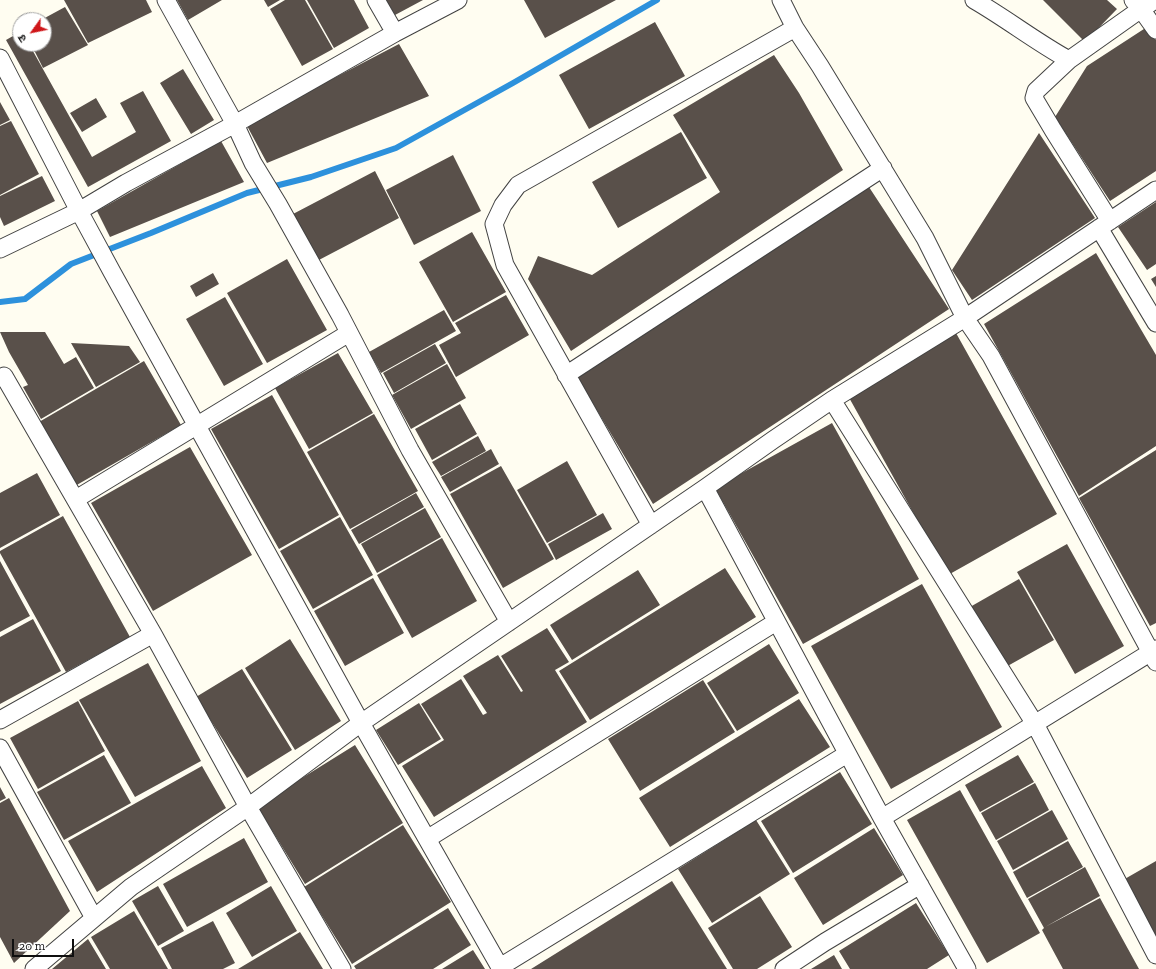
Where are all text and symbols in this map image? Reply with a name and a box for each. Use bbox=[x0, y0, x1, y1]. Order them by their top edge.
north arrow bbox=[12, 12, 52, 52]
text: उ bbox=[15, 32, 30, 45]
scale bar bbox=[14, 931, 76, 957]
text: 20 m bbox=[19, 939, 45, 953]

